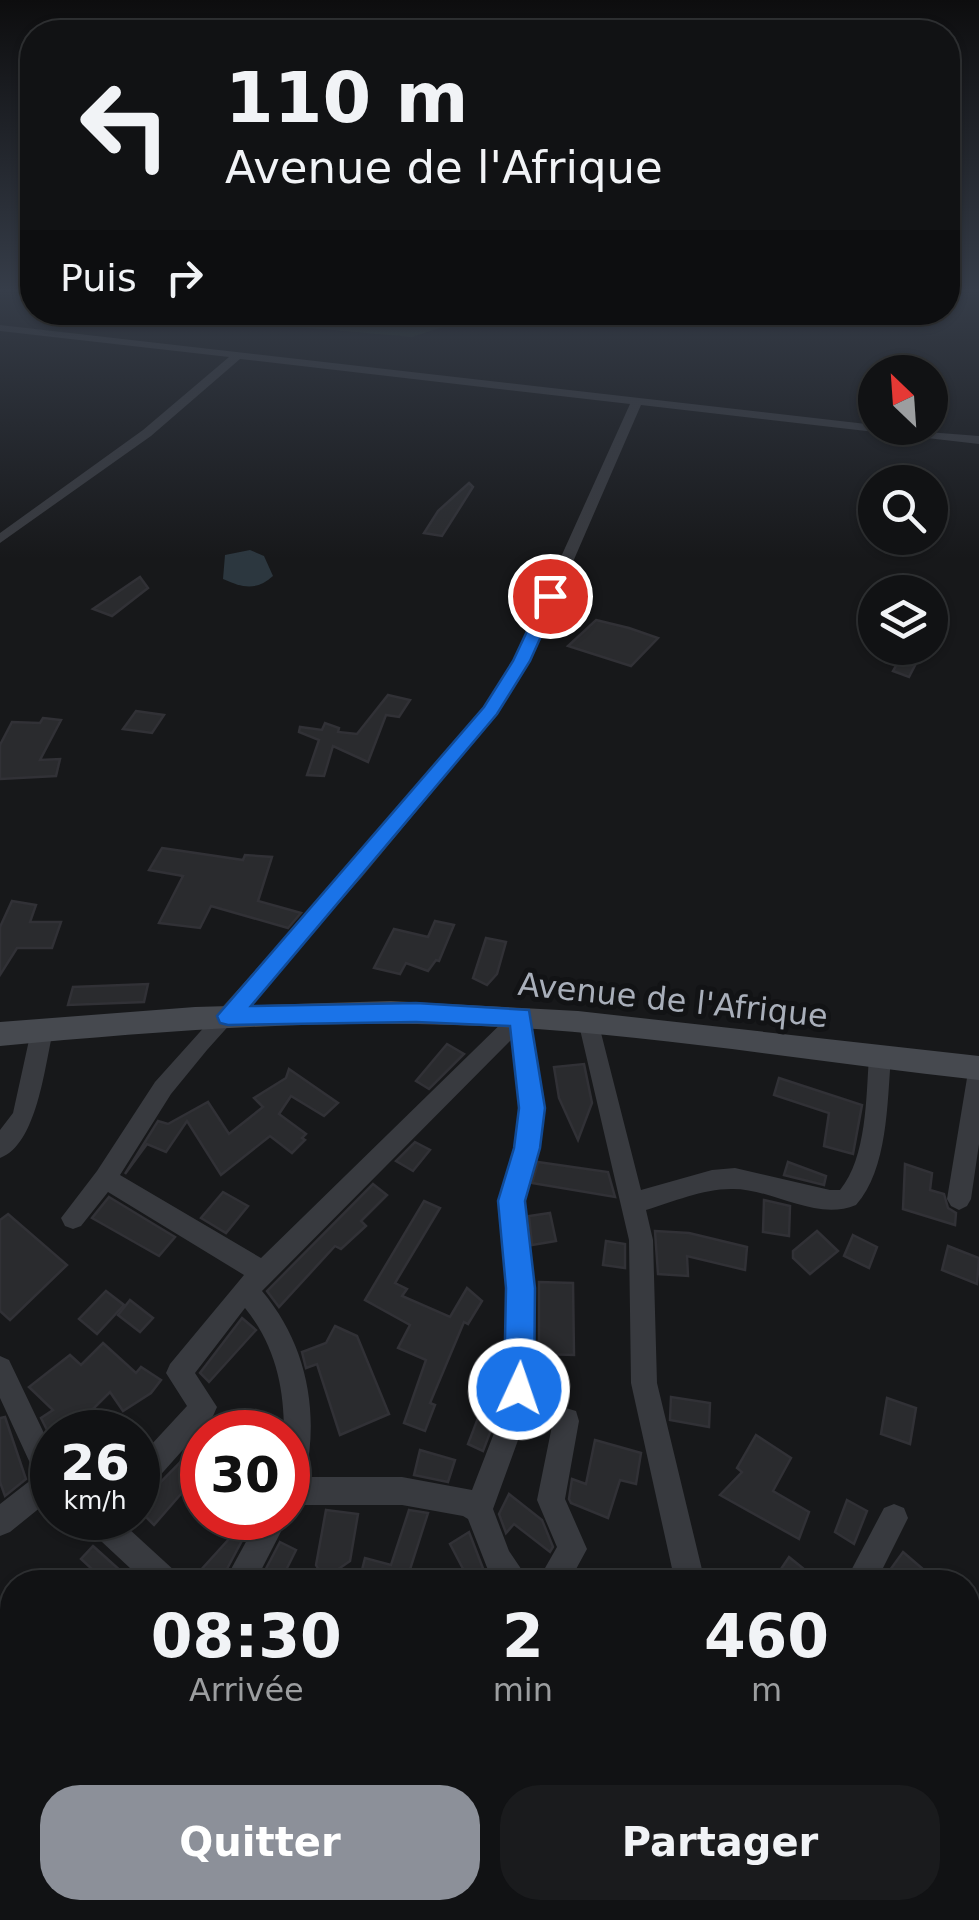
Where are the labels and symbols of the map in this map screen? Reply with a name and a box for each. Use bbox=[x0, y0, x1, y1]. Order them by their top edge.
north arrow bbox=[858, 355, 948, 445]
pin bbox=[508, 554, 593, 639]
street label: Avenue de l'Afrique bbox=[516, 965, 830, 1035]
position arrow bbox=[467, 1337, 571, 1441]
speed limit sign: 30 bbox=[180, 1410, 310, 1540]

